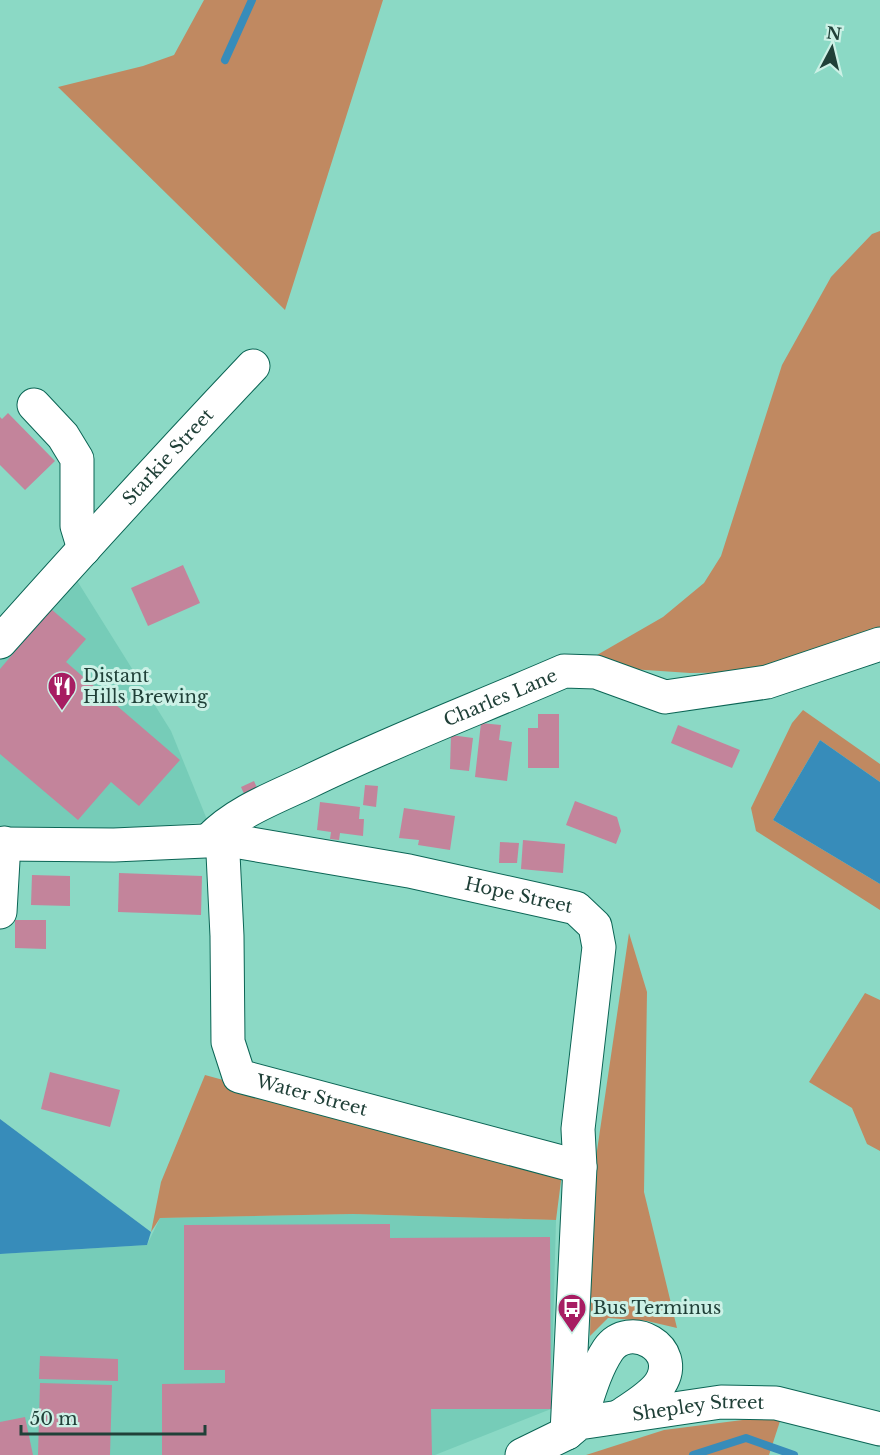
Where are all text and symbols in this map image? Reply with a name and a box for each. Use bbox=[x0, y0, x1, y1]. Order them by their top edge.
north arrow bbox=[802, 18, 862, 78]
text: N bbox=[825, 22, 843, 44]
street label: Starkie Street bbox=[118, 404, 218, 510]
street label: Charles Lane bbox=[440, 664, 560, 731]
place label: Distant Hills Brewing bbox=[83, 665, 208, 708]
restaurant icon: Distant Hills Brewing bbox=[46, 670, 78, 712]
street label: Hope Street bbox=[463, 873, 575, 918]
street label: Water Street bbox=[253, 1070, 370, 1121]
bus stop icon: Bus Terminus bbox=[556, 1292, 588, 1334]
place label: Bus Terminus bbox=[593, 1297, 721, 1319]
street label: Shepley Street bbox=[631, 1391, 765, 1426]
scale bar bbox=[21, 1398, 206, 1436]
text: 50 m bbox=[30, 1408, 78, 1430]

